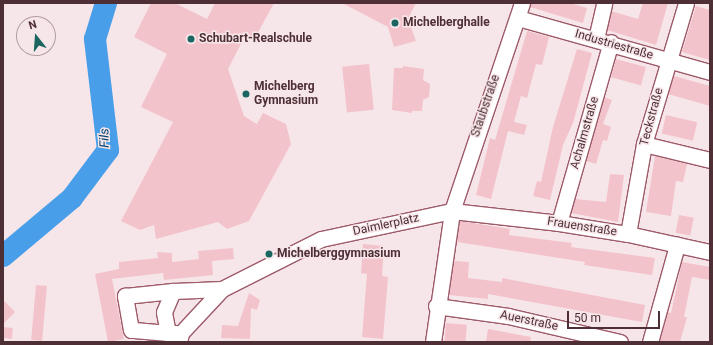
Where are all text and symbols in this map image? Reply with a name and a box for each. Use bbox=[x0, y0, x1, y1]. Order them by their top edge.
north arrow bbox=[16, 16, 56, 56]
place label: Michelberghalle bbox=[403, 16, 490, 30]
text: N bbox=[27, 18, 38, 32]
marker: Michelberghalle bbox=[390, 18, 400, 28]
street label: Industriestraße bbox=[573, 27, 655, 63]
place label: Schubart-Realschule bbox=[199, 32, 312, 46]
marker: Schubart-Realschule bbox=[186, 34, 196, 44]
street label: Staubstraße bbox=[469, 73, 503, 139]
place label: Michelberg Gymnasium bbox=[254, 80, 318, 108]
street label: Teckstraße bbox=[637, 87, 667, 147]
marker: Michelberg Gymnasium bbox=[241, 89, 251, 99]
street label: Achalmstraße bbox=[568, 95, 602, 171]
water label: Fils bbox=[97, 128, 113, 148]
street label: Daimlerplatz bbox=[352, 211, 420, 239]
street label: Frauenstraße bbox=[546, 214, 618, 240]
place label: Michelberggymnasium bbox=[277, 247, 401, 261]
marker: Michelberggymnasium bbox=[264, 249, 274, 259]
scale bar bbox=[569, 303, 662, 329]
street label: Auerstraße bbox=[499, 308, 559, 334]
text: 50 m bbox=[574, 311, 601, 325]

